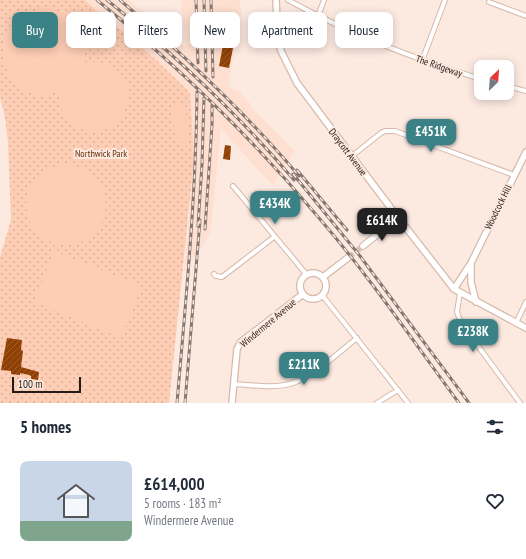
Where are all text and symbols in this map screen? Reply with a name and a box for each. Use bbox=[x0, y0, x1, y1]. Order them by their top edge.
chip: Buy bbox=[12, 12, 58, 48]
chip: Rent bbox=[66, 12, 116, 48]
chip: Filters bbox=[124, 12, 182, 48]
chip: New bbox=[190, 12, 240, 48]
chip: Apartment bbox=[248, 12, 327, 48]
chip: House bbox=[335, 12, 393, 48]
street label: The Ridgeway bbox=[414, 52, 464, 80]
north arrow bbox=[474, 60, 514, 100]
map controls bbox=[474, 60, 514, 100]
pin: £451K bbox=[403, 119, 459, 153]
text: £451K bbox=[415, 123, 447, 140]
street label: Draycott Avenue bbox=[326, 126, 370, 178]
park label: Northwick Park bbox=[75, 147, 127, 160]
street label: Woodcock Hill bbox=[482, 182, 515, 232]
pin: £434K bbox=[247, 191, 303, 225]
text: £434K bbox=[259, 195, 291, 212]
pin: £614K bbox=[354, 208, 410, 242]
text: £614K bbox=[366, 212, 398, 229]
street label: Windermere Avenue bbox=[237, 296, 299, 350]
pin: £238K bbox=[445, 319, 501, 353]
text: £238K bbox=[457, 323, 489, 340]
pin: £211K bbox=[276, 352, 332, 386]
text: £211K bbox=[288, 356, 320, 373]
scale bar bbox=[12, 375, 81, 394]
text: 100 m bbox=[18, 377, 42, 391]
text: 5 homes bbox=[20, 416, 71, 438]
icon: filters bbox=[484, 416, 506, 438]
text: £614,000 bbox=[144, 473, 205, 495]
icon: home bbox=[52, 477, 100, 525]
icon: heart bbox=[484, 490, 506, 512]
text: 5 rooms · 183 m² bbox=[144, 495, 222, 512]
text: Windermere Avenue bbox=[144, 512, 234, 529]

